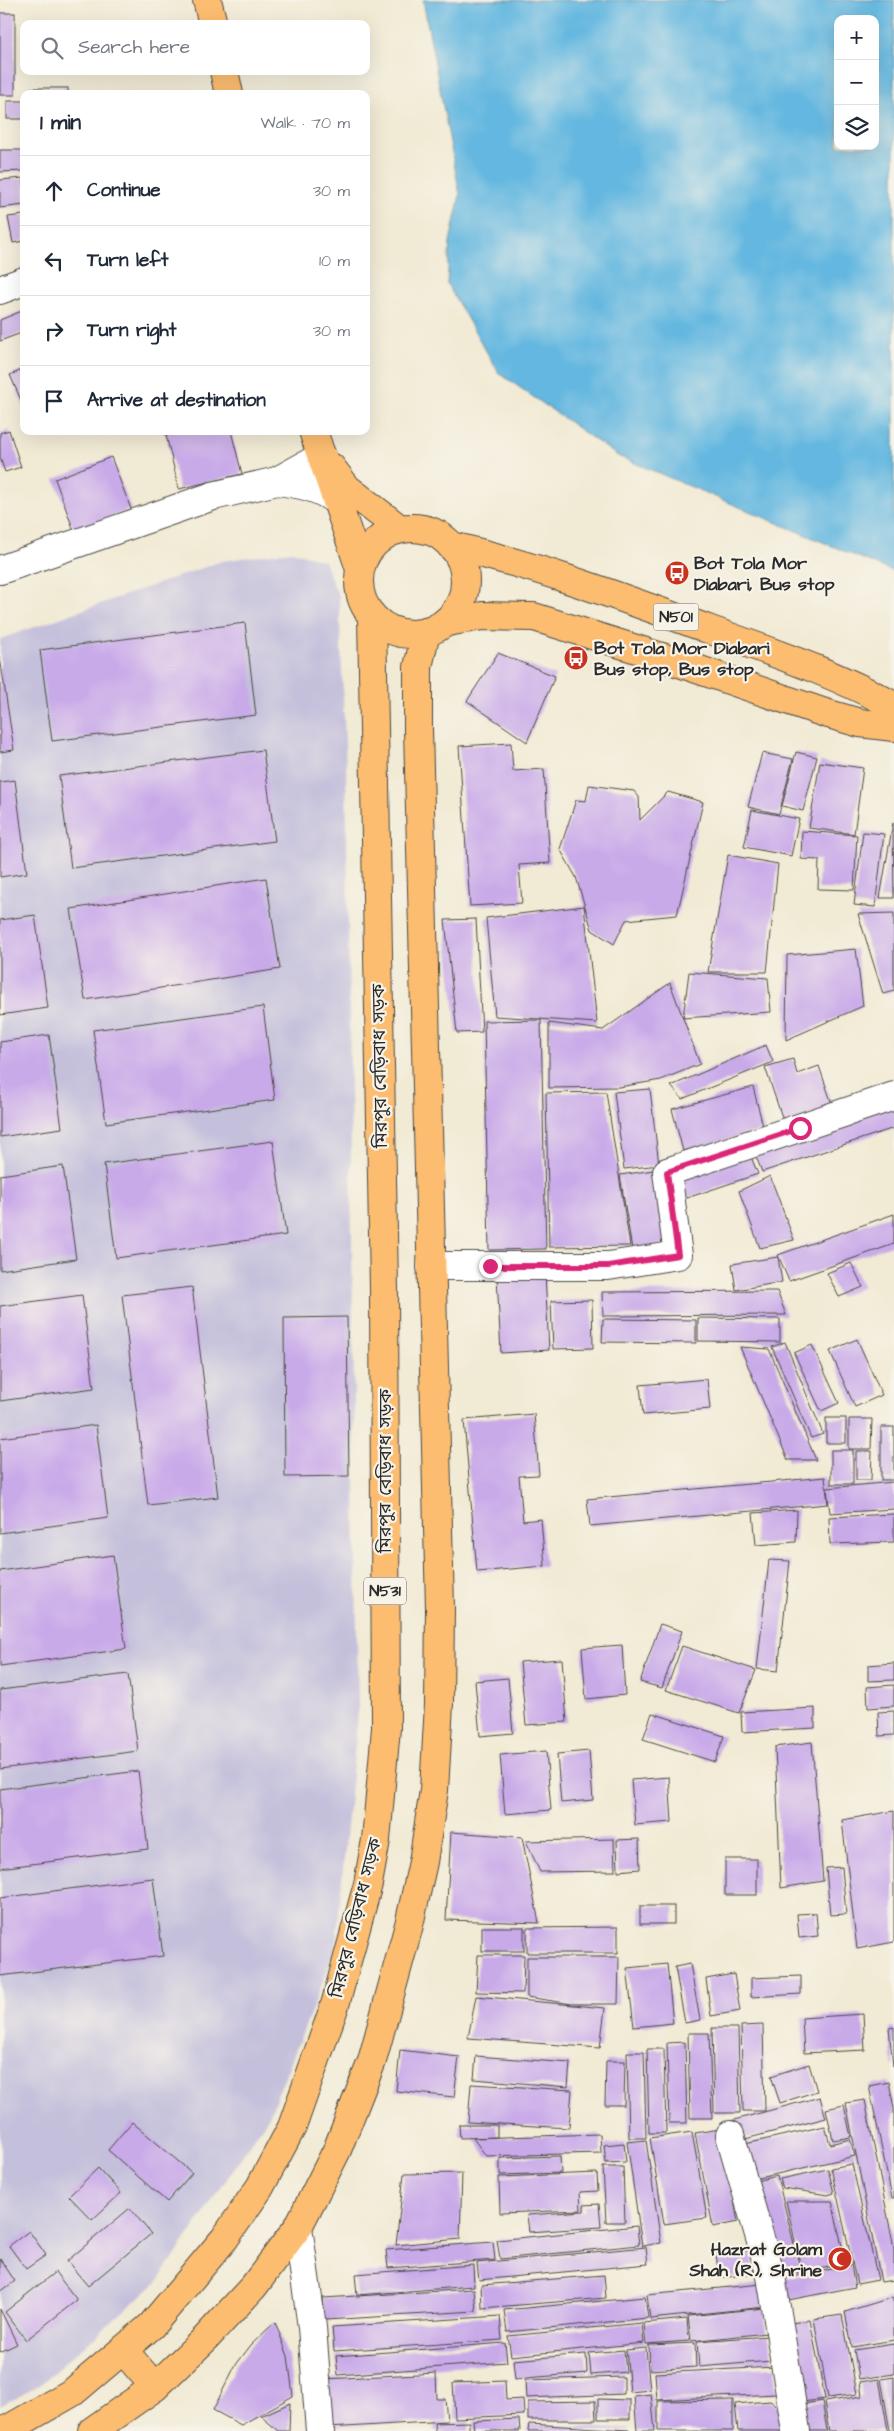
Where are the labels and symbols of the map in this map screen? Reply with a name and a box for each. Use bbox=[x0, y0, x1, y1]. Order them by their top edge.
place label: Bot Tola Mor Diabari, Bus stop bbox=[694, 551, 835, 597]
bus stop icon: Bot Tola Mor Diabari, Bus stop bbox=[664, 560, 690, 586]
road number: N501 bbox=[654, 604, 698, 630]
place label: Bot Tola Mor Diabari Bus stop, Bus stop bbox=[594, 636, 770, 682]
bus stop icon: Bot Tola Mor Diabari Bus stop, Bus stop bbox=[563, 645, 589, 671]
street label: মিরপুর বেড়িবাধ সড়ক bbox=[366, 983, 394, 1149]
route start bbox=[789, 1117, 812, 1140]
route end bbox=[479, 1255, 502, 1278]
street label: মিরপুর বেড়িবাধ সড়ক bbox=[373, 1388, 398, 1554]
road number: N531 bbox=[364, 1578, 406, 1604]
street label: মিরপুর বেড়িবাধ সড়ক bbox=[324, 1835, 388, 2002]
place label: Hazrat Golam Shah (R), Shrine bbox=[688, 2237, 823, 2283]
mosque icon: Hazrat Golam Shah (R), Shrine bbox=[827, 2246, 853, 2272]

